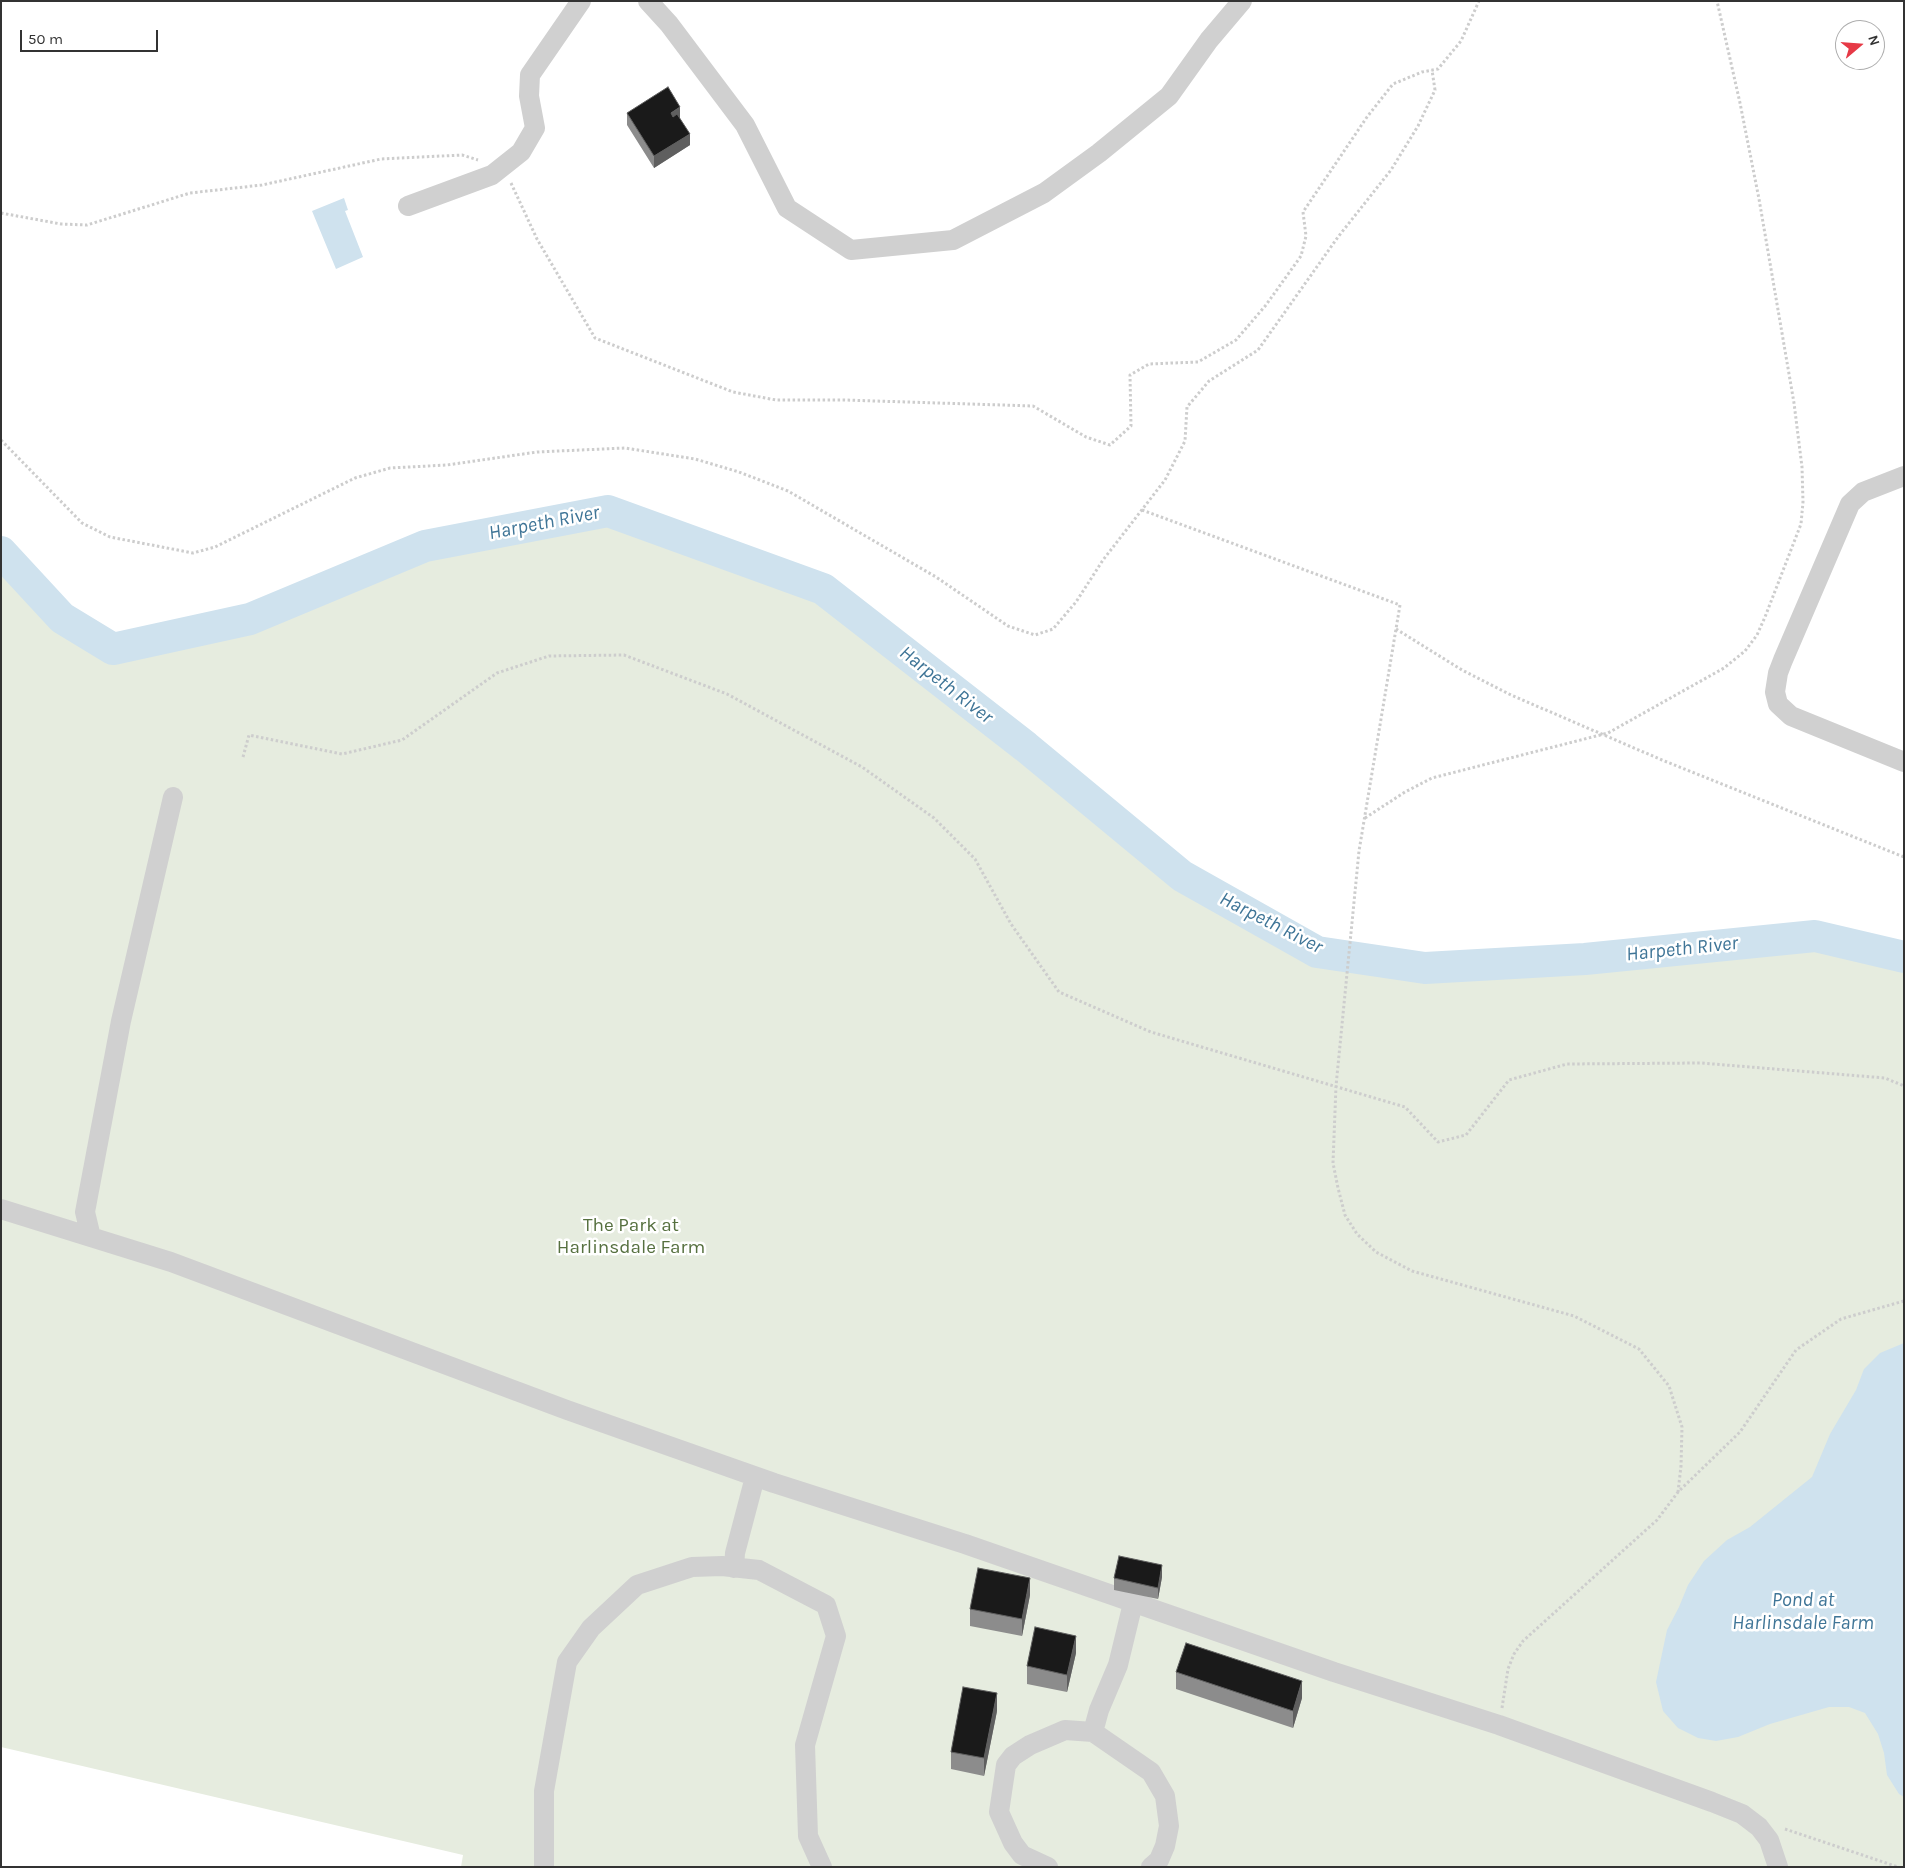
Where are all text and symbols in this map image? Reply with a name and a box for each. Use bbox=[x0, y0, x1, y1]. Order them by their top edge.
scale bar bbox=[22, 20, 160, 52]
north arrow bbox=[1835, 20, 1885, 70]
text: 50 m bbox=[28, 30, 63, 48]
text: N bbox=[1864, 33, 1883, 48]
water label: Harpeth River bbox=[487, 500, 601, 546]
water label: Harpeth River bbox=[894, 641, 998, 729]
water label: Harpeth River bbox=[1215, 887, 1327, 959]
water label: Harpeth River bbox=[1625, 931, 1739, 967]
park label: The Park at Harlinsdale Farm bbox=[557, 1215, 705, 1259]
water label: Pond at Harlinsdale Farm bbox=[1732, 1588, 1874, 1635]

